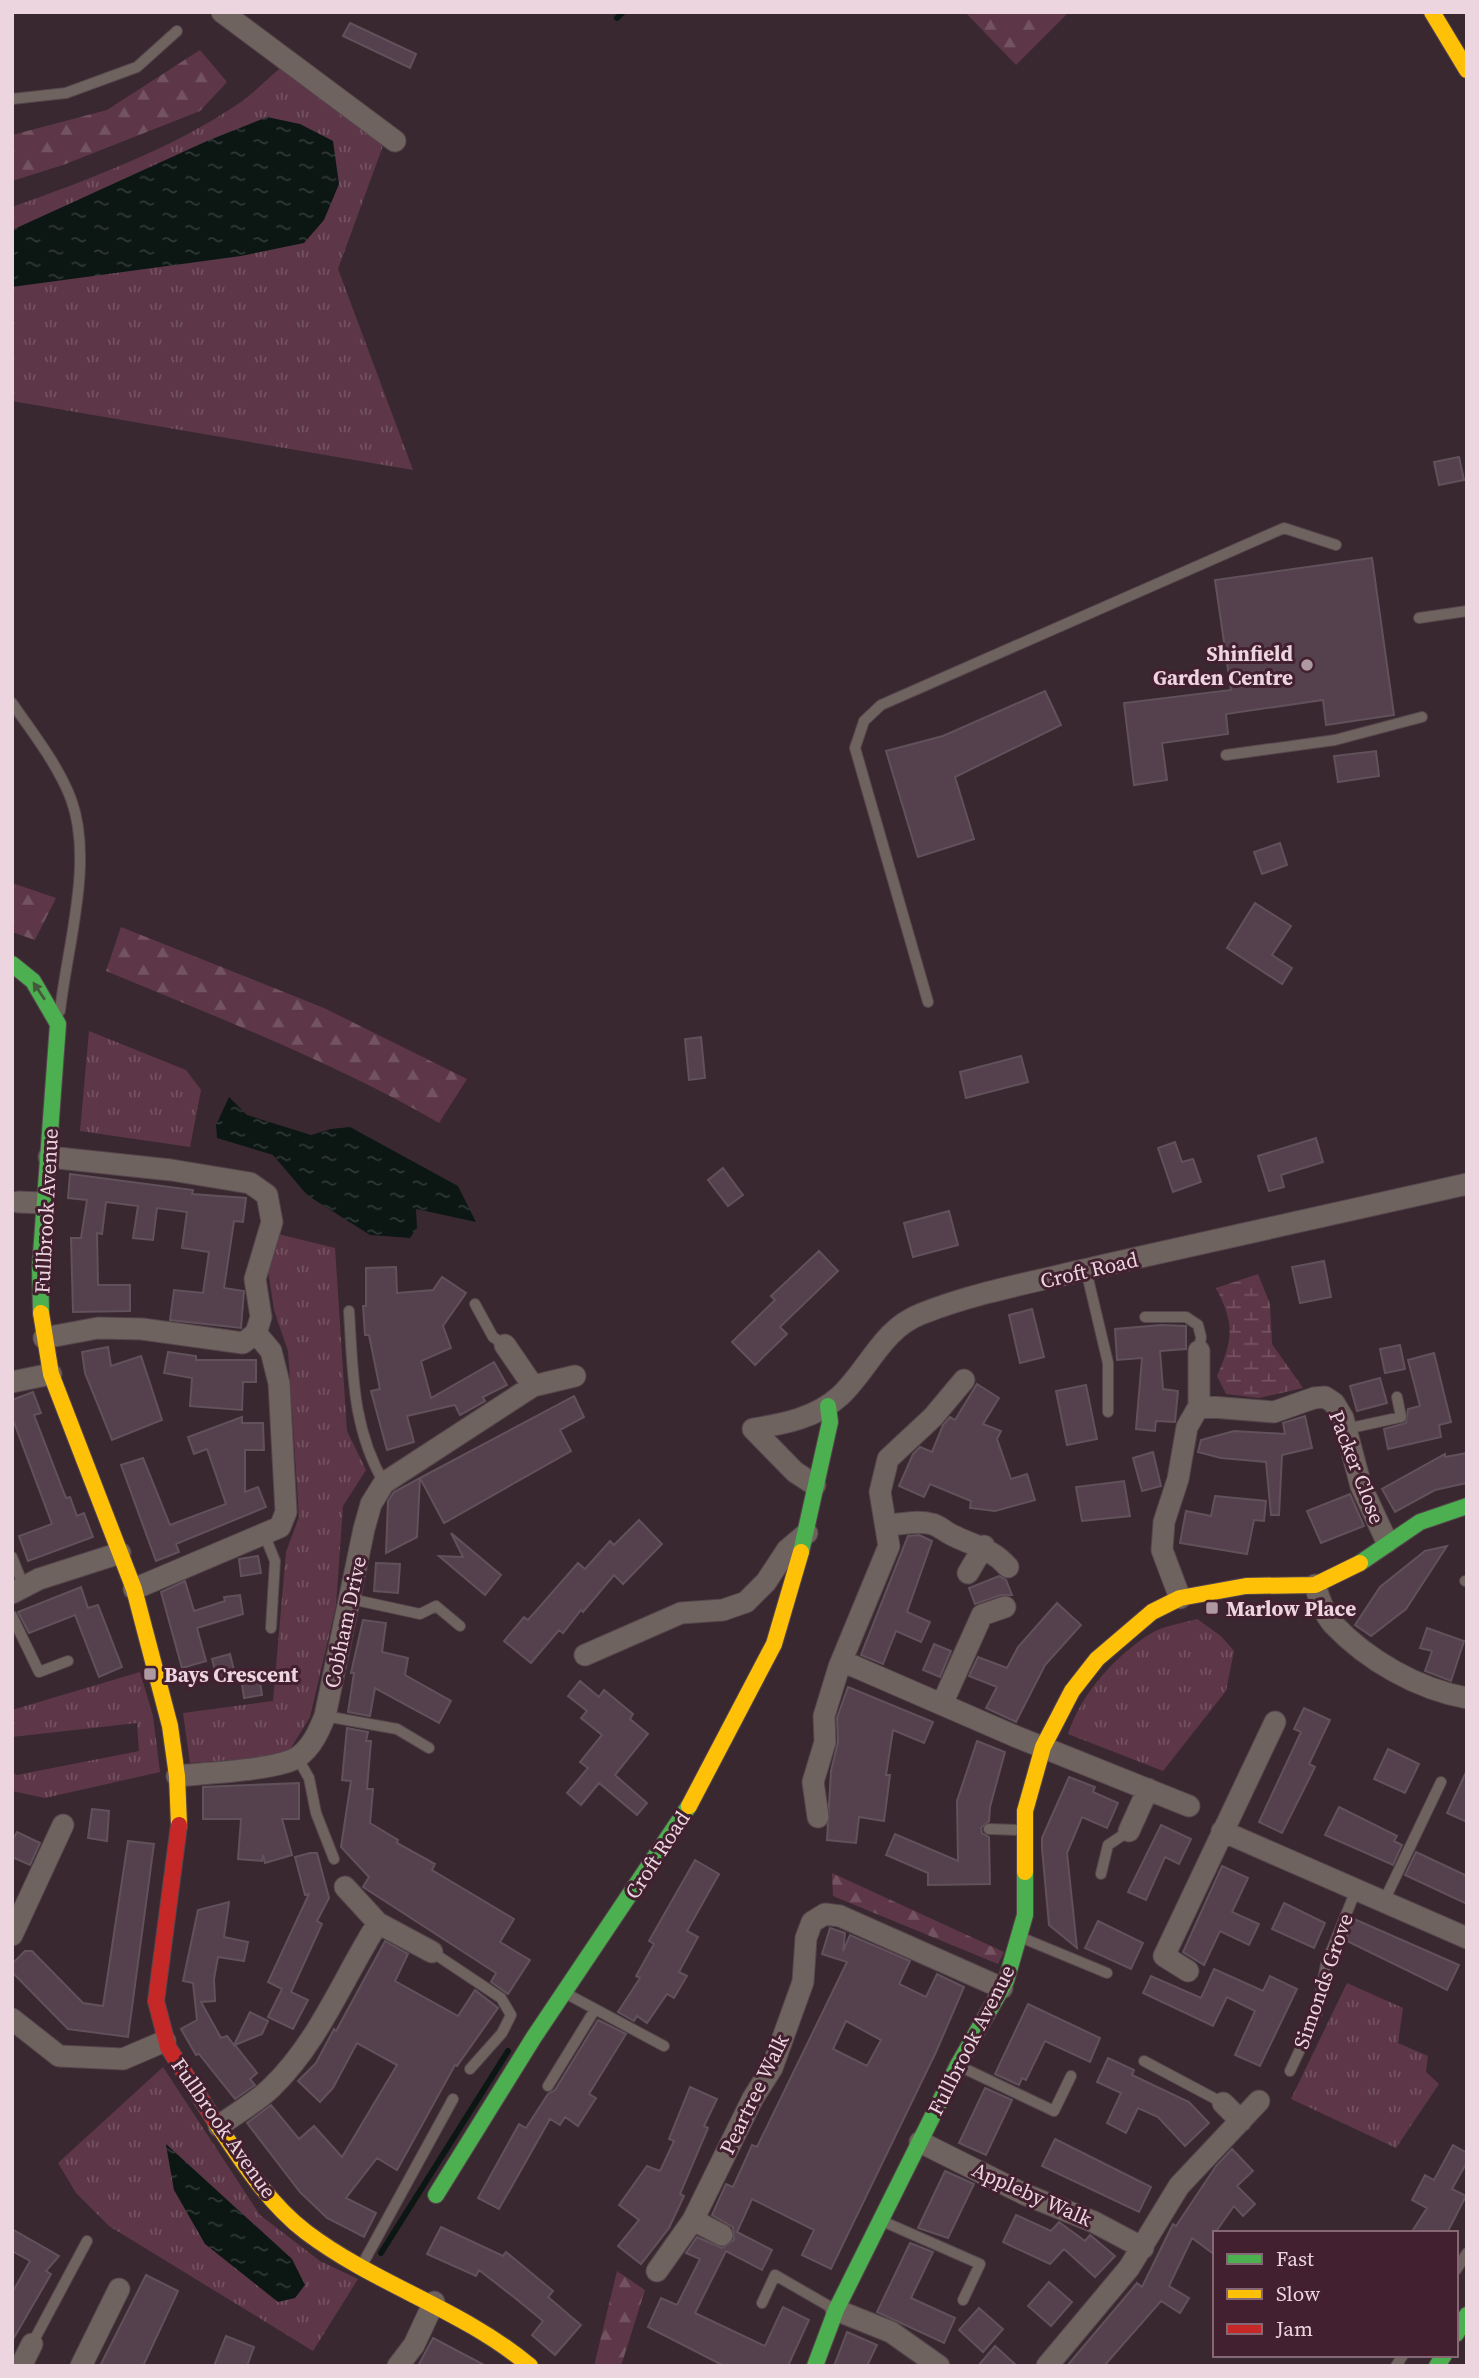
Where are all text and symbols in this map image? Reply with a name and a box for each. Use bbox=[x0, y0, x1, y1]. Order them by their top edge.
place label: Shinfield Garden Centre bbox=[1153, 639, 1294, 692]
marker: Shinfield Garden Centre bbox=[1299, 657, 1315, 673]
one-way arrow bbox=[32, 982, 46, 1000]
street label: Fullbrook Avenue bbox=[27, 1128, 65, 1294]
street label: Croft Road bbox=[1037, 1245, 1141, 1295]
street label: Packer Close bbox=[1322, 1406, 1392, 1528]
street label: Cobham Drive bbox=[317, 1553, 373, 1691]
place label: Marlow Place bbox=[1226, 1594, 1356, 1623]
marker: Marlow Place bbox=[1204, 1600, 1220, 1616]
place label: Bays Crescent bbox=[164, 1660, 299, 1689]
marker: Bays Crescent bbox=[142, 1666, 158, 1682]
street label: Croft Road bbox=[618, 1805, 696, 1905]
street label: Simonds Grove bbox=[1286, 1909, 1360, 2053]
street label: Fullbrook Avenue bbox=[921, 1960, 1021, 2120]
street label: Peartree Walk bbox=[712, 2028, 796, 2159]
street label: Fullbrook Avenue bbox=[165, 2052, 283, 2204]
street label: Appleby Walk bbox=[968, 2155, 1097, 2234]
legend bbox=[1213, 2231, 1458, 2357]
text: Fast bbox=[1276, 2244, 1314, 2273]
text: Slow bbox=[1276, 2279, 1320, 2308]
text: Jam bbox=[1275, 2314, 1313, 2343]

